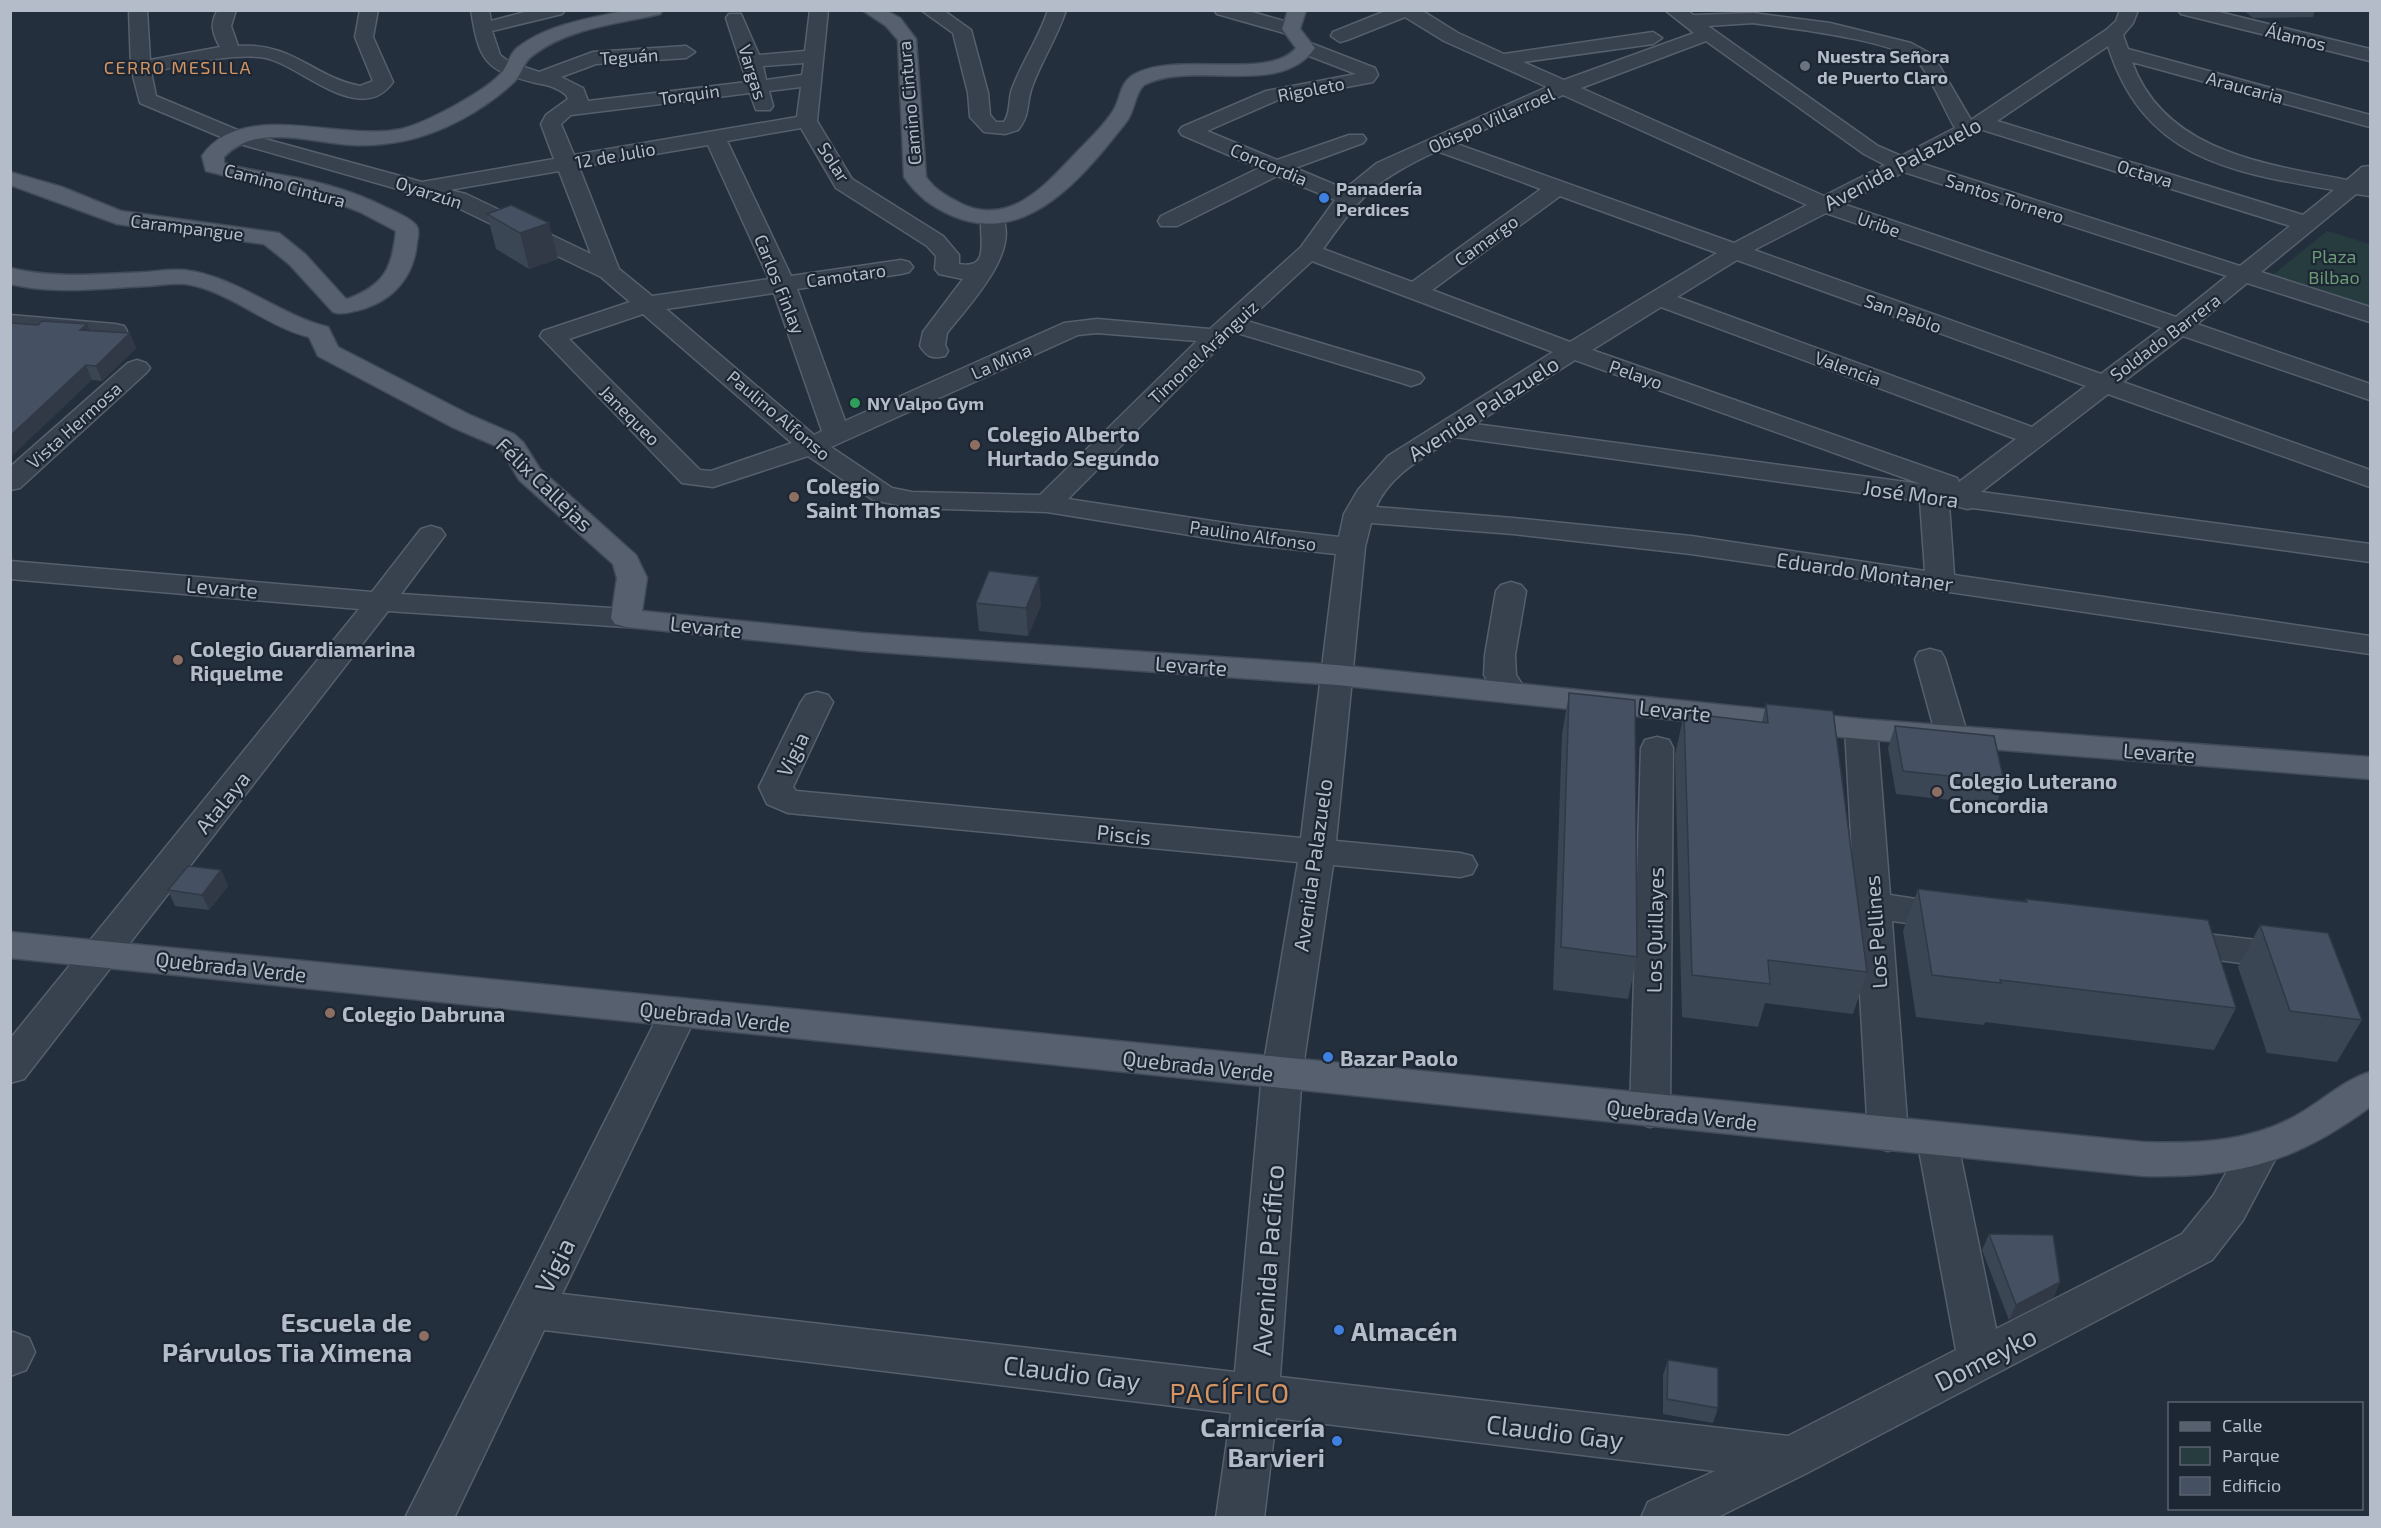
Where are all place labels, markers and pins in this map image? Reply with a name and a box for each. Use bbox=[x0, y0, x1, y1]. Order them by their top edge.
place label: Nuestra Señora de Puerto Claro bbox=[1817, 45, 1950, 88]
marker: Nuestra Señora de Puerto Claro bbox=[1798, 59, 1812, 73]
place label: Panadería Perdices bbox=[1336, 177, 1422, 220]
marker: Panadería Perdices bbox=[1317, 191, 1331, 205]
place label: NY Valpo Gym bbox=[867, 392, 984, 414]
marker: NY Valpo Gym bbox=[848, 396, 862, 410]
place label: Colegio Alberto Hurtado Segundo bbox=[987, 421, 1159, 470]
marker: Colegio Alberto Hurtado Segundo bbox=[968, 438, 982, 452]
place label: Colegio Saint Thomas bbox=[806, 473, 941, 522]
marker: Colegio Saint Thomas bbox=[787, 490, 801, 504]
place label: Colegio Guardiamarina Riquelme bbox=[190, 636, 415, 685]
marker: Colegio Guardiamarina Riquelme bbox=[171, 653, 185, 667]
place label: Colegio Luterano Concordia bbox=[1949, 768, 2117, 817]
marker: Colegio Luterano Concordia bbox=[1930, 785, 1944, 799]
place label: Colegio Dabruna bbox=[342, 1001, 505, 1026]
marker: Colegio Dabruna bbox=[323, 1006, 337, 1020]
place label: Bazar Paolo bbox=[1340, 1045, 1458, 1070]
marker: Bazar Paolo bbox=[1321, 1050, 1335, 1064]
place label: Escuela de Párvulos Tia Ximena bbox=[162, 1306, 412, 1367]
place label: Almacén bbox=[1351, 1315, 1458, 1346]
marker: Almacén bbox=[1332, 1323, 1346, 1337]
marker: Escuela de Párvulos Tia Ximena bbox=[417, 1329, 431, 1343]
place label: Carnicería Barvieri bbox=[1200, 1411, 1325, 1472]
marker: Carnicería Barvieri bbox=[1330, 1434, 1344, 1448]

